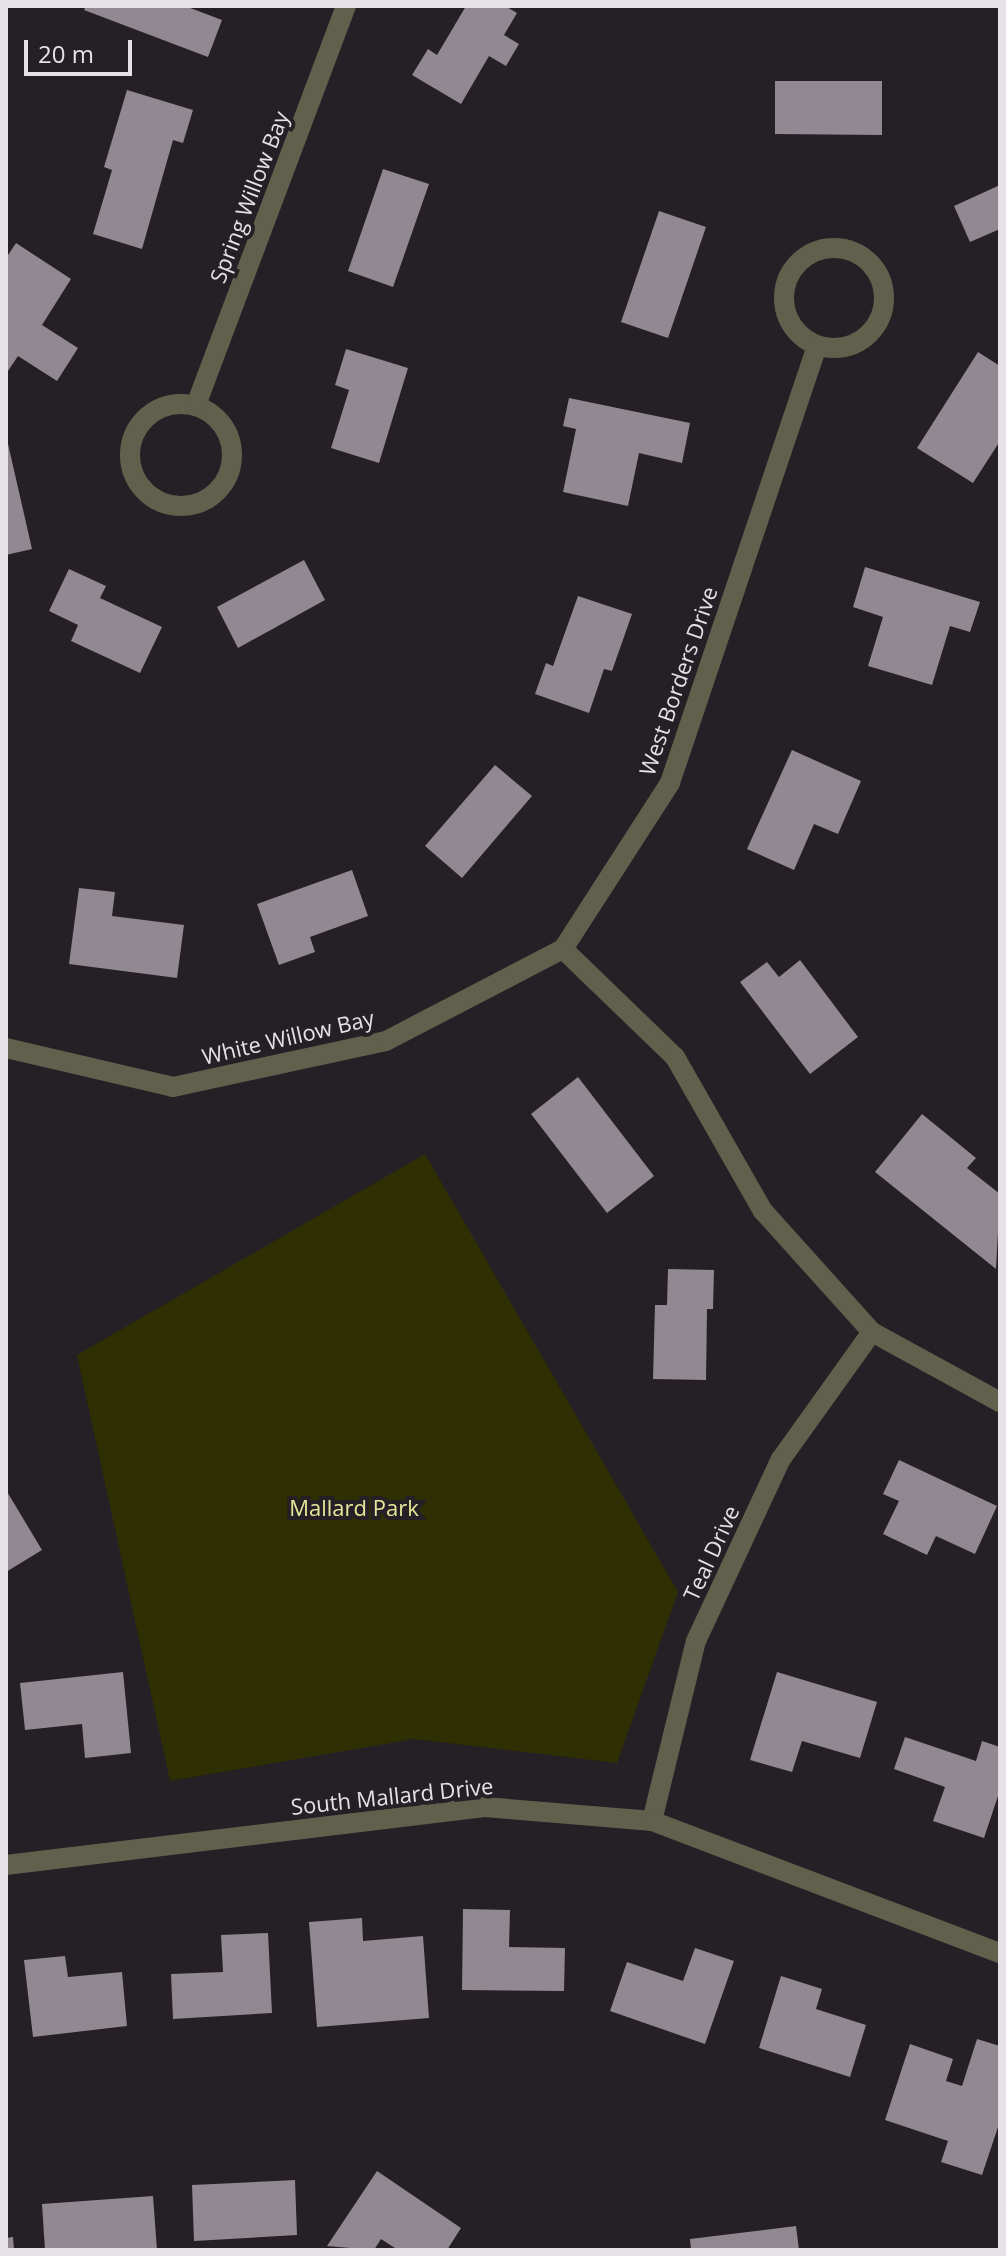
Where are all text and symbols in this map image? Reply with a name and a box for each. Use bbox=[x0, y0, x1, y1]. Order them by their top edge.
scale bar bbox=[28, 24, 136, 74]
text: 20 m bbox=[38, 37, 94, 70]
street label: Spring Willow Bay bbox=[204, 107, 294, 287]
street label: West Borders Drive bbox=[633, 583, 723, 779]
street label: White Willow Bay bbox=[199, 1004, 377, 1070]
park label: Mallard Park bbox=[289, 1495, 419, 1521]
street label: Teal Drive bbox=[678, 1501, 744, 1605]
street label: South Mallard Drive bbox=[290, 1772, 494, 1820]

